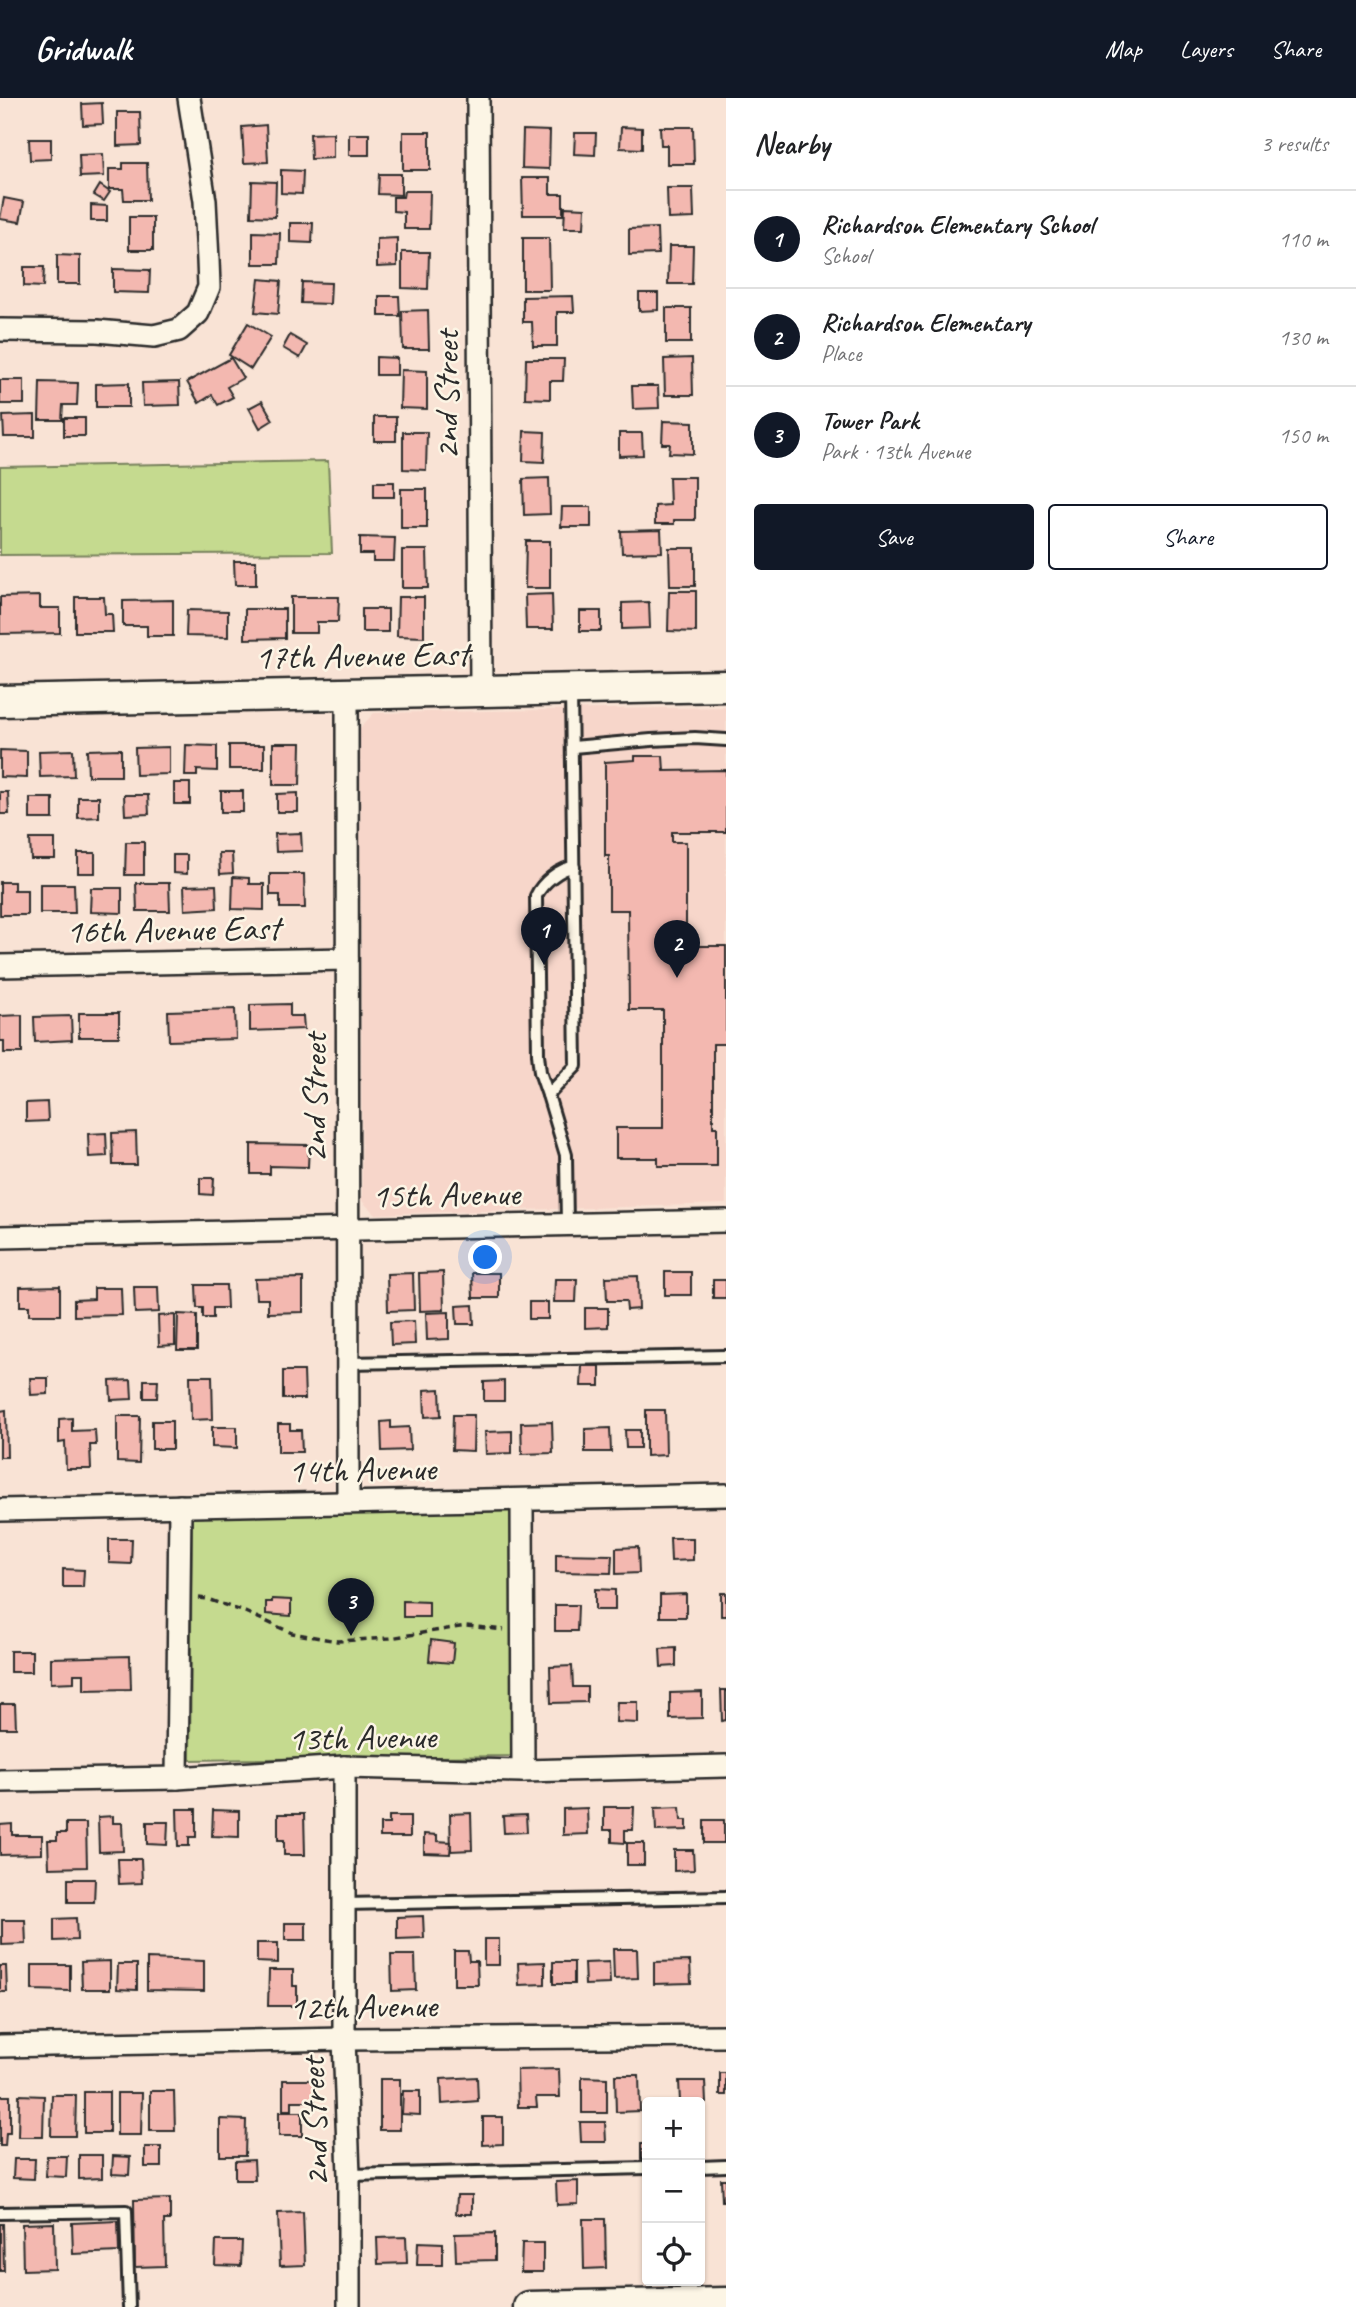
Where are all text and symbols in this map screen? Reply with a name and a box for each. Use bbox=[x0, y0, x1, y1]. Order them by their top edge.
text: Gridwalk bbox=[35, 28, 132, 70]
text: Map bbox=[1105, 34, 1142, 64]
text: Layers bbox=[1180, 34, 1233, 64]
text: Share bbox=[1271, 34, 1321, 64]
text: Nearby bbox=[754, 125, 830, 163]
text: 3 results bbox=[1261, 129, 1328, 158]
text: Richardson Elementary School bbox=[821, 208, 1094, 241]
text: 1 bbox=[772, 225, 782, 254]
text: 110 m bbox=[1279, 225, 1328, 254]
text: School bbox=[821, 241, 870, 270]
text: Richardson Elementary bbox=[821, 306, 1030, 339]
text: 2 bbox=[772, 323, 782, 352]
text: 130 m bbox=[1279, 323, 1328, 352]
street label: 2nd Street bbox=[424, 327, 469, 460]
text: Place bbox=[821, 339, 861, 368]
text: Tower Park bbox=[821, 404, 918, 437]
text: 3 bbox=[772, 421, 782, 450]
text: 150 m bbox=[1279, 421, 1328, 450]
text: Park · 13th Avenue bbox=[821, 437, 970, 466]
button: Save bbox=[754, 504, 1034, 570]
button: Share bbox=[1048, 504, 1328, 570]
street label: 17th Avenue East bbox=[255, 631, 474, 680]
street label: 16th Avenue East bbox=[66, 905, 285, 954]
pin: 1 bbox=[521, 907, 567, 965]
pin: 2 bbox=[654, 920, 700, 978]
street label: 2nd Street bbox=[292, 1030, 337, 1163]
street label: 15th Avenue bbox=[372, 1171, 523, 1218]
your location bbox=[468, 1240, 502, 1274]
street label: 14th Avenue bbox=[288, 1446, 439, 1493]
pin: 3 bbox=[328, 1578, 374, 1636]
street label: 13th Avenue bbox=[288, 1714, 439, 1761]
street label: 12th Avenue bbox=[289, 1983, 440, 2030]
street label: 2nd Street bbox=[290, 2053, 339, 2187]
map controls bbox=[642, 2097, 705, 2286]
button: + bbox=[642, 2097, 705, 2160]
button: − bbox=[642, 2160, 705, 2223]
button: locate bbox=[642, 2223, 705, 2286]

